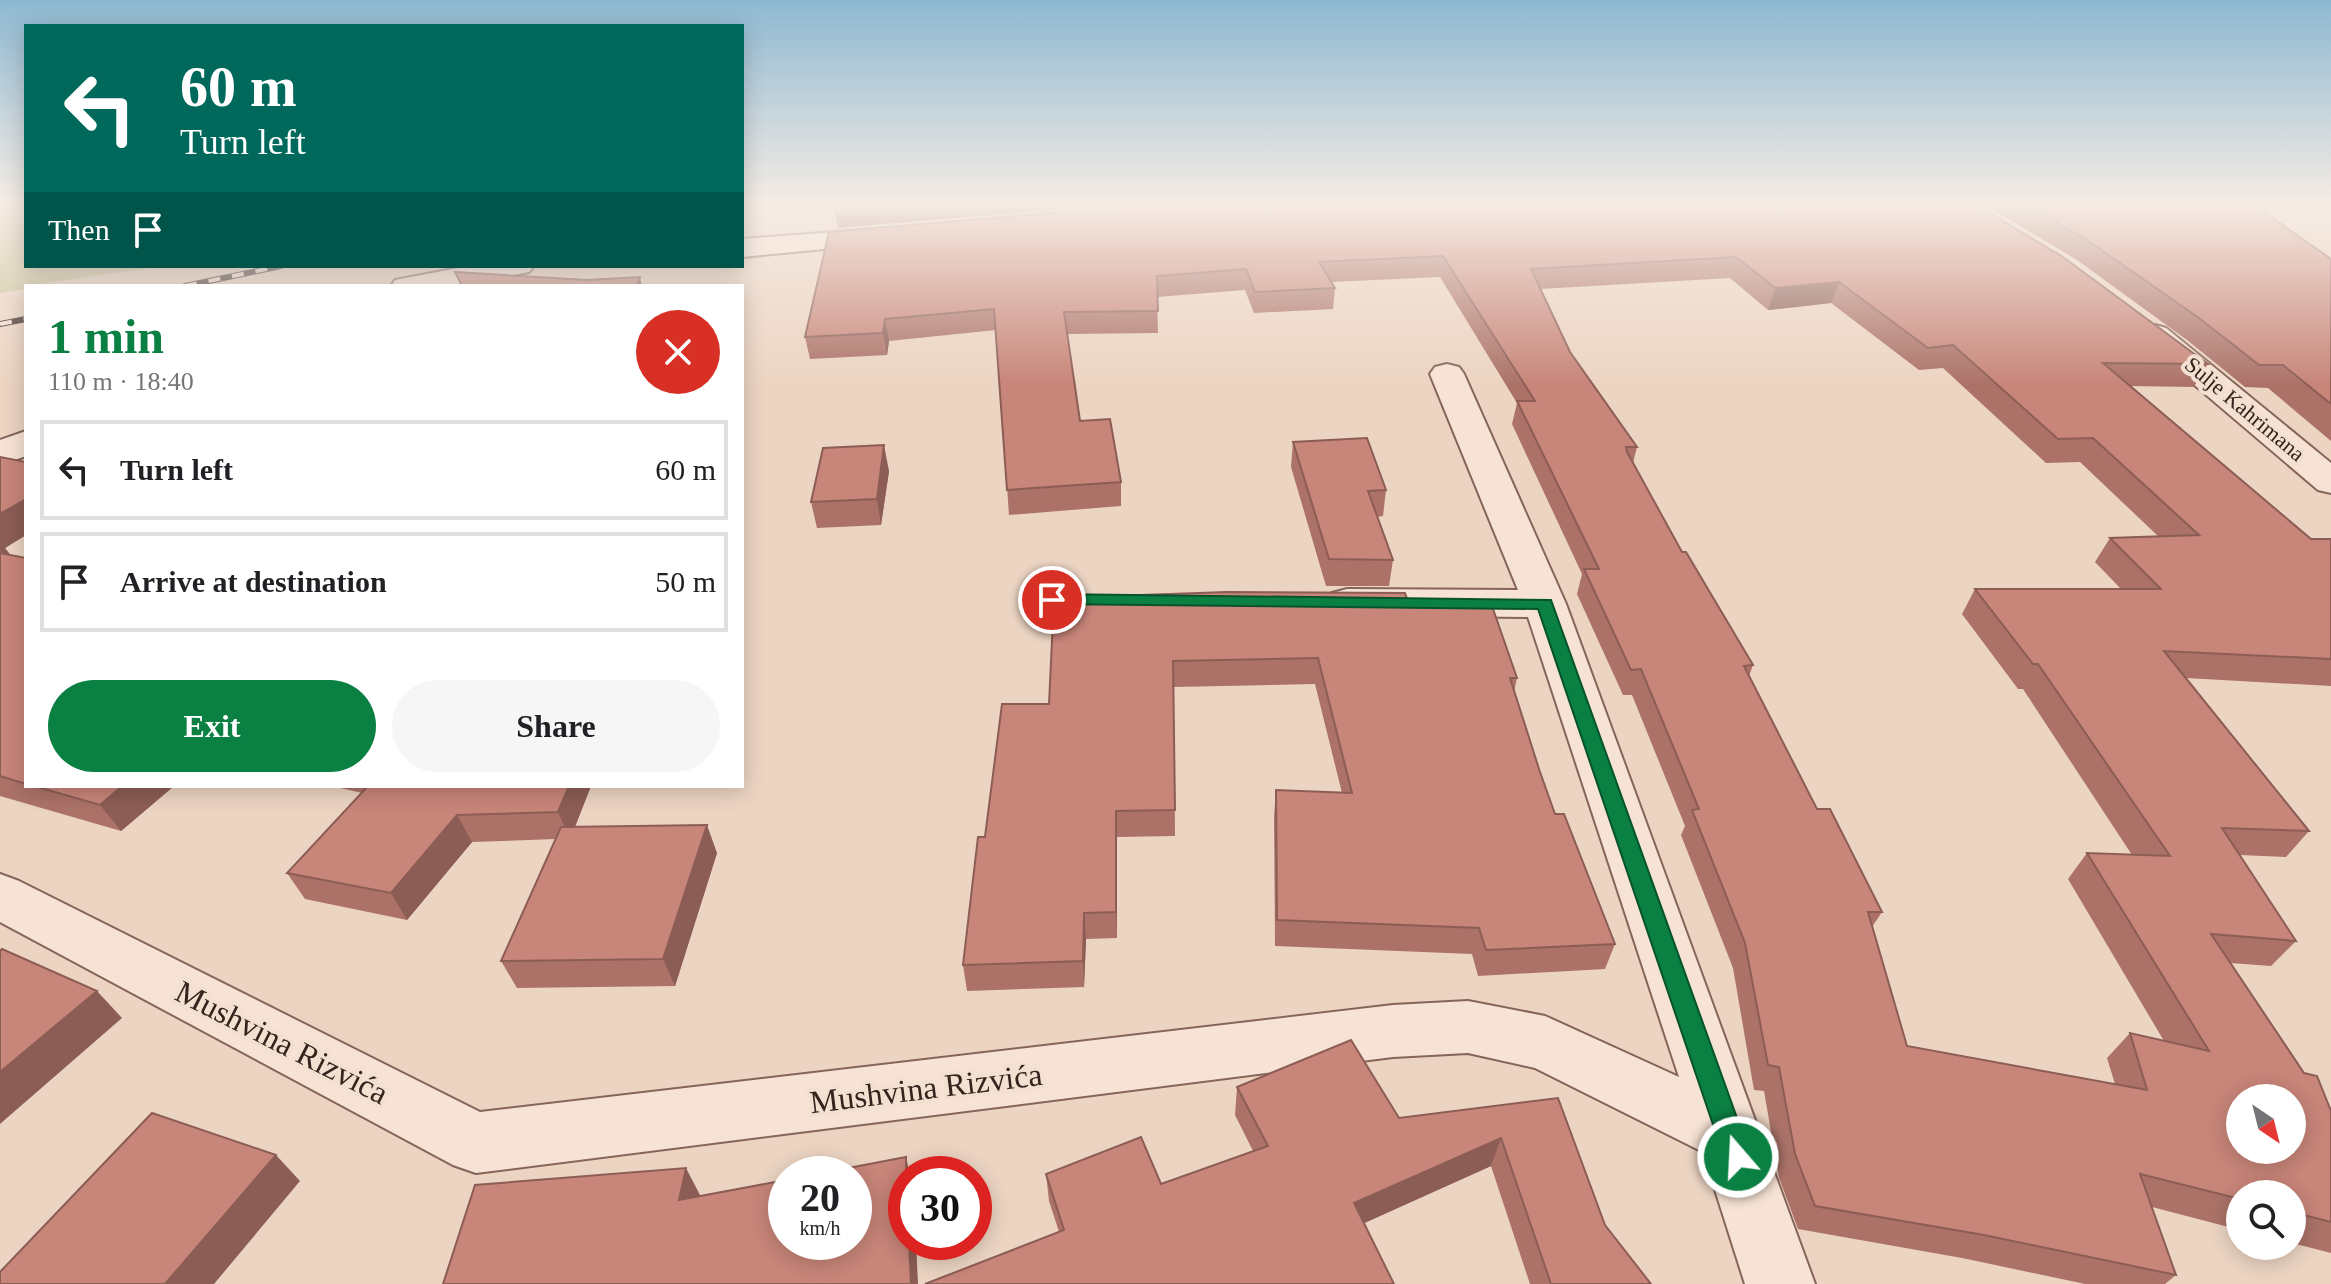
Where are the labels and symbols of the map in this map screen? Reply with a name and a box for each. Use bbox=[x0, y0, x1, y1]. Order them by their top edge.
street label: Sulje Kahrimana bbox=[2180, 352, 2310, 466]
pin bbox=[1018, 566, 1086, 634]
street label: Mushvina Rizvića bbox=[170, 973, 394, 1111]
street label: Mushvina Rizvića bbox=[808, 1056, 1044, 1120]
north arrow bbox=[2226, 1084, 2306, 1164]
position arrow bbox=[1696, 1115, 1780, 1199]
speed limit sign: 30 bbox=[888, 1156, 992, 1260]

